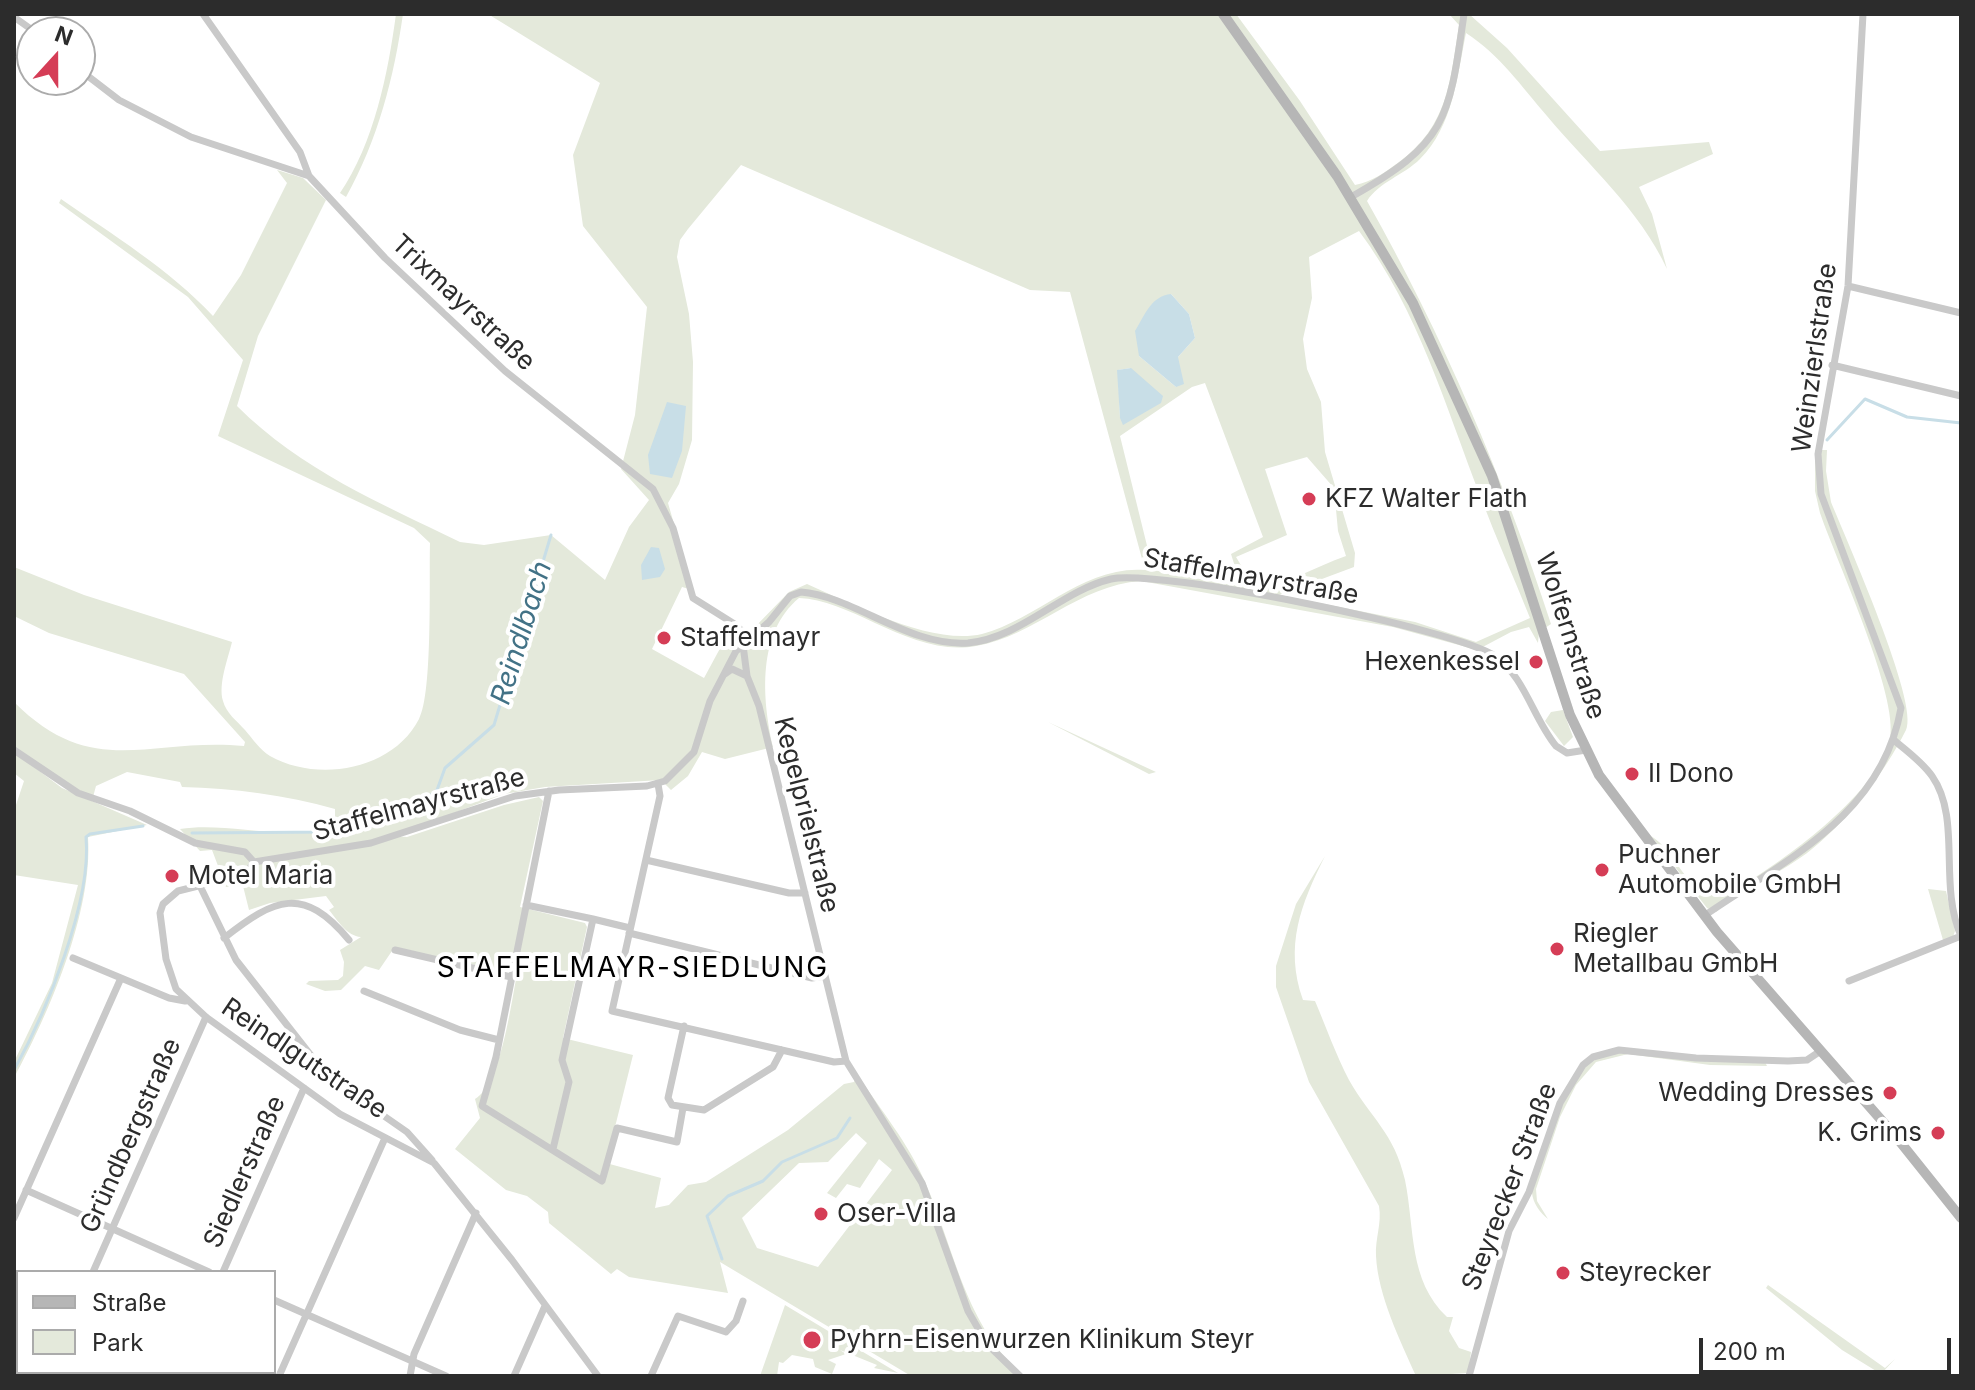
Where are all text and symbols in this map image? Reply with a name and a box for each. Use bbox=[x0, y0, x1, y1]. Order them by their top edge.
north arrow bbox=[16, 16, 96, 96]
text: N bbox=[51, 20, 76, 51]
street label: Trixmayrstraße bbox=[385, 228, 541, 378]
street label: Weinzierlstraße bbox=[1786, 261, 1844, 455]
place label: KFZ Walter Flath bbox=[1325, 483, 1528, 515]
marker: KFZ Walter Flath bbox=[1300, 490, 1318, 508]
street label: Staffelmayrstraße bbox=[1141, 543, 1361, 611]
street label: Wolfernstraße bbox=[1528, 549, 1612, 723]
water label: Reindlbach bbox=[484, 557, 560, 709]
place label: Staffelmayr bbox=[680, 622, 820, 654]
marker: Staffelmayr bbox=[655, 629, 673, 647]
place label: Hexenkessel bbox=[1364, 646, 1520, 678]
marker: Hexenkessel bbox=[1527, 653, 1545, 671]
street label: Kegelprielstraße bbox=[767, 714, 845, 916]
place label: Il Dono bbox=[1648, 758, 1734, 790]
street label: Staffelmayrstraße bbox=[310, 762, 528, 848]
marker: Il Dono bbox=[1623, 765, 1641, 783]
place label: Puchner Automobile GmbH bbox=[1618, 839, 1842, 900]
place label: Motel Maria bbox=[188, 860, 333, 892]
marker: Puchner Automobile GmbH bbox=[1593, 861, 1611, 879]
marker: Motel Maria bbox=[163, 867, 181, 885]
place label: Riegler Metallbau GmbH bbox=[1573, 918, 1778, 980]
marker: Riegler Metallbau GmbH bbox=[1548, 940, 1566, 958]
district label: STAFFELMAYR-SIEDLUNG bbox=[437, 952, 829, 986]
street label: Reindlgutstraße bbox=[215, 992, 393, 1126]
street label: Gründbergstraße bbox=[74, 1034, 188, 1238]
place label: Wedding Dresses bbox=[1658, 1077, 1874, 1109]
street label: Steyrecker Straße bbox=[1456, 1079, 1564, 1295]
marker: Wedding Dresses bbox=[1881, 1084, 1899, 1102]
street label: Siedlerstraße bbox=[198, 1091, 292, 1253]
place label: K. Grims bbox=[1817, 1117, 1922, 1149]
marker: K. Grims bbox=[1929, 1124, 1947, 1142]
place label: Oser-Villa bbox=[837, 1198, 957, 1230]
marker: Oser-Villa bbox=[812, 1205, 830, 1223]
place label: Steyrecker bbox=[1579, 1257, 1711, 1289]
marker: Steyrecker bbox=[1554, 1264, 1572, 1282]
legend bbox=[16, 1270, 276, 1374]
text: Straße bbox=[92, 1288, 167, 1317]
scale bar bbox=[1703, 1322, 1955, 1372]
place label: Pyhrn-Eisenwurzen Klinikum Steyr bbox=[830, 1324, 1254, 1356]
text: Park bbox=[92, 1328, 143, 1357]
marker: Pyhrn-Eisenwurzen Klinikum Steyr bbox=[801, 1329, 823, 1351]
text: 200 m bbox=[1713, 1337, 1786, 1366]

